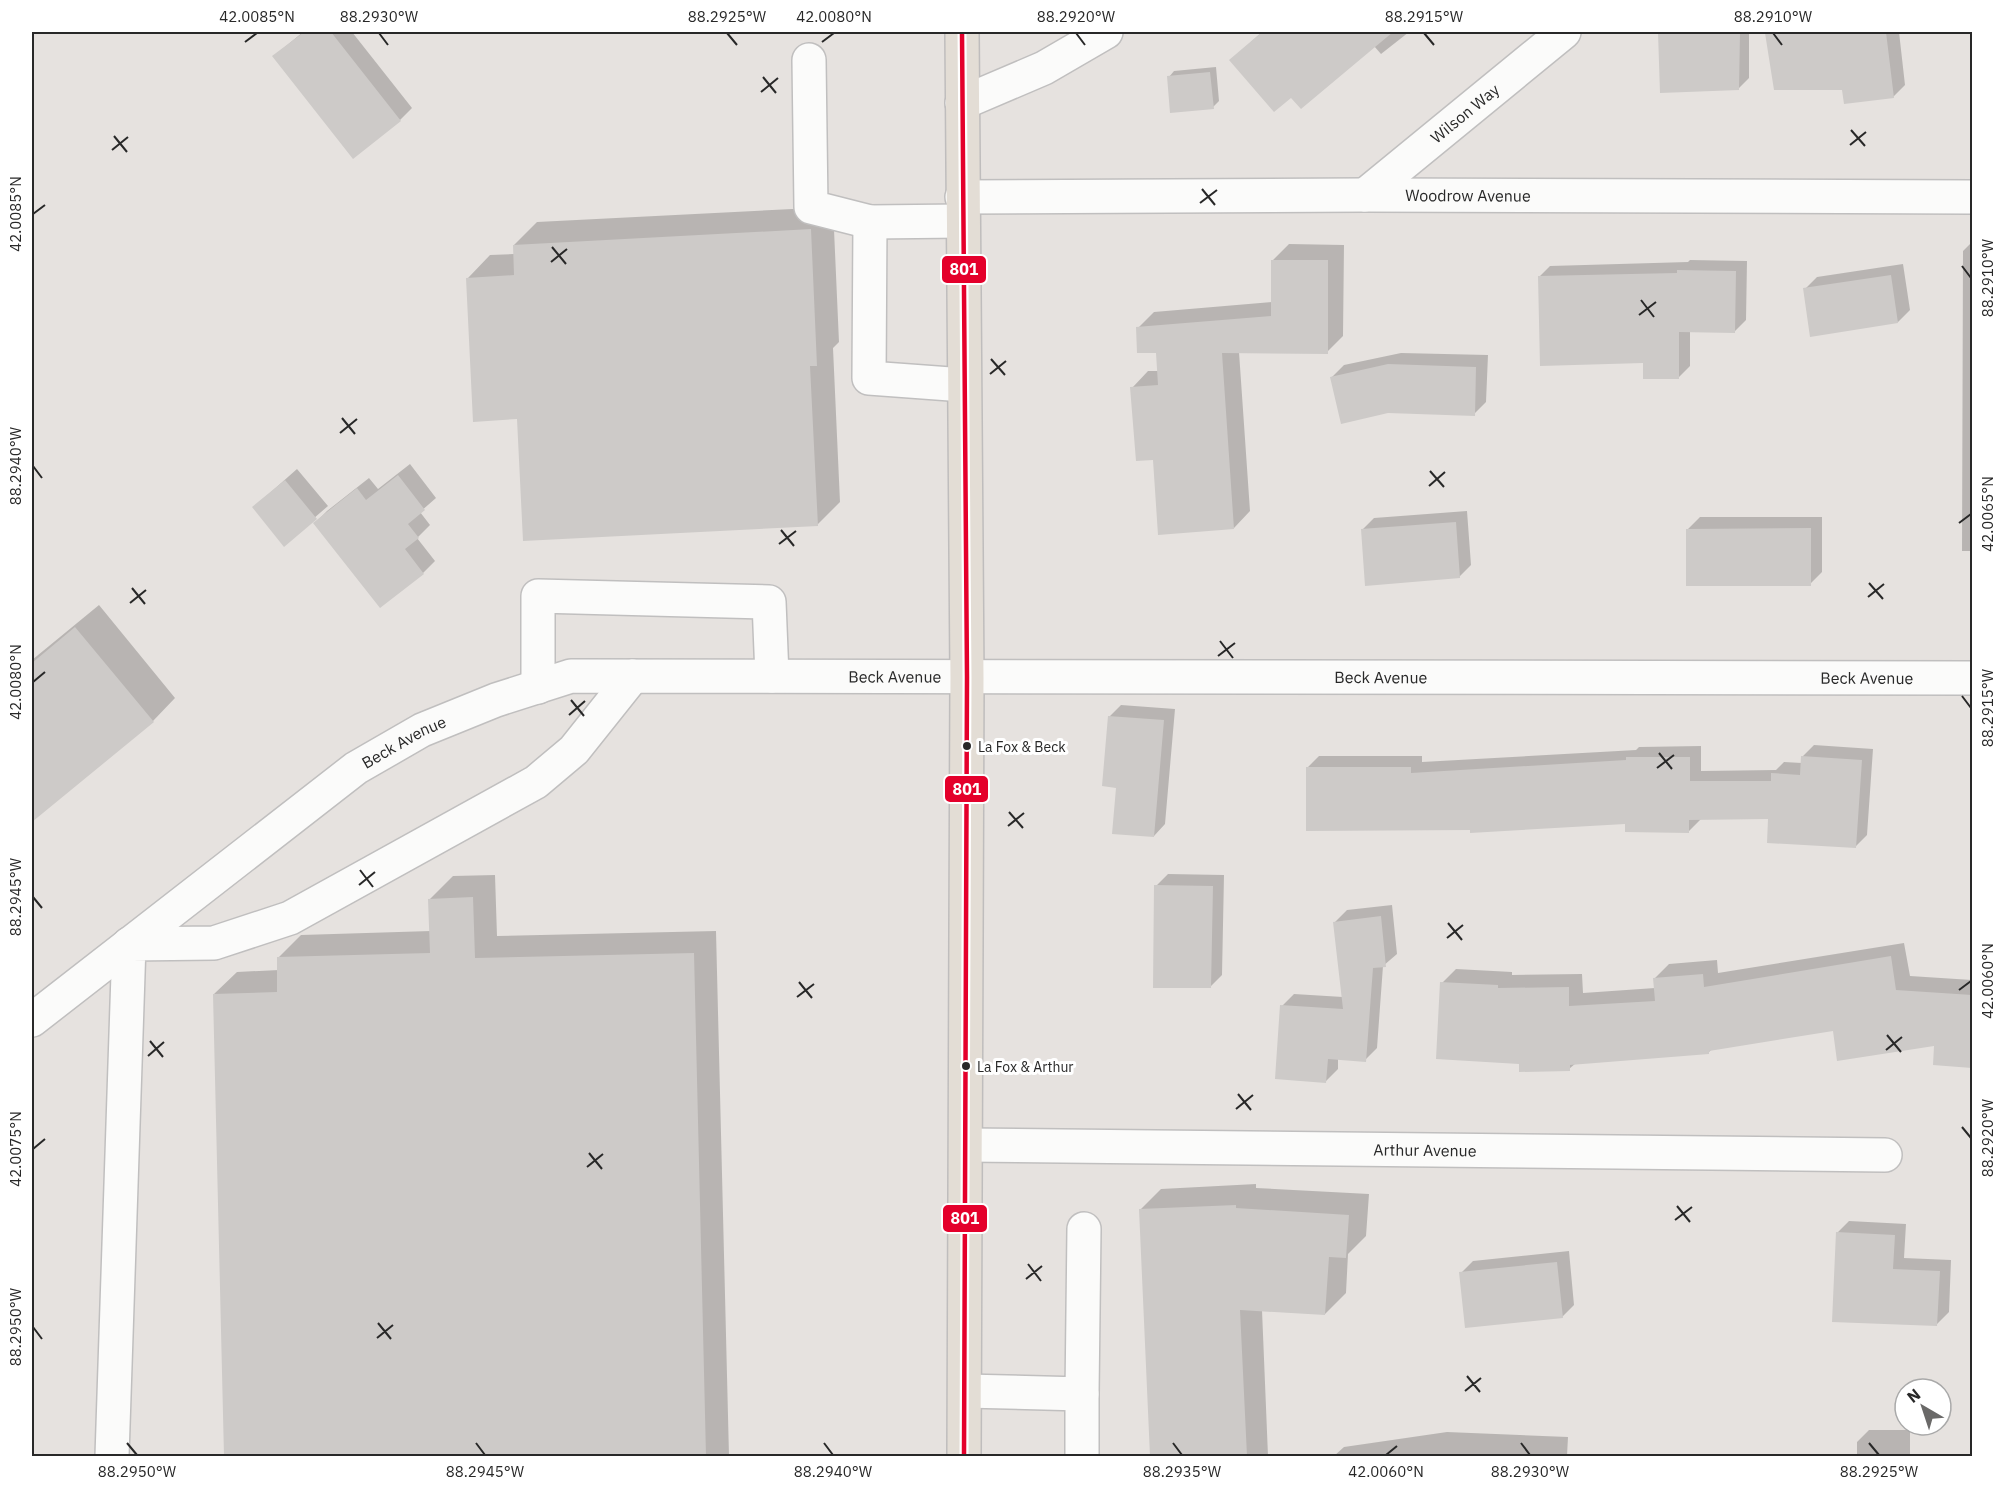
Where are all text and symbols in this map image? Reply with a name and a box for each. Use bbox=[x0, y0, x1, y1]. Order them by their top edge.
text: 42.0085°N bbox=[219, 7, 295, 26]
text: 88.2930°W bbox=[340, 7, 419, 26]
text: 88.2925°W bbox=[688, 7, 767, 26]
text: 42.0080°N bbox=[796, 7, 872, 26]
text: 88.2920°W bbox=[1037, 7, 1116, 26]
text: 88.2915°W bbox=[1385, 7, 1464, 26]
text: 88.2910°W bbox=[1734, 7, 1813, 26]
street label: Wilson Way bbox=[1426, 79, 1503, 147]
text: 42.0085°N bbox=[6, 176, 25, 252]
street label: Woodrow Avenue bbox=[1405, 185, 1531, 206]
text: 88.2910°W bbox=[1978, 238, 1997, 317]
line badge: 801 bbox=[941, 255, 987, 284]
text: 801 bbox=[950, 259, 979, 279]
text: 88.2940°W bbox=[6, 426, 25, 505]
text: 42.0065°N bbox=[1978, 476, 1997, 552]
text: 42.0080°N bbox=[6, 644, 25, 720]
street label: Beck Avenue bbox=[848, 666, 941, 687]
street label: Beck Avenue bbox=[1334, 667, 1427, 687]
street label: Beck Avenue bbox=[1820, 668, 1913, 688]
text: 88.2915°W bbox=[1978, 668, 1997, 747]
street label: Beck Avenue bbox=[358, 711, 449, 773]
place label: La Fox & Beck bbox=[978, 738, 1066, 756]
marker: La Fox & Beck bbox=[961, 740, 973, 752]
line badge: 801 bbox=[944, 775, 989, 803]
text: 801 bbox=[953, 779, 982, 799]
text: 88.2945°W bbox=[6, 857, 25, 936]
text: 42.0060°N bbox=[1978, 943, 1997, 1019]
place label: La Fox & Arthur bbox=[977, 1058, 1073, 1076]
marker: La Fox & Arthur bbox=[960, 1060, 972, 1072]
text: 88.2920°W bbox=[1978, 1098, 1997, 1177]
text: 42.0075°N bbox=[6, 1111, 25, 1187]
street label: Arthur Avenue bbox=[1373, 1139, 1477, 1161]
line badge: 801 bbox=[942, 1204, 988, 1233]
text: 801 bbox=[951, 1208, 980, 1228]
text: 88.2950°W bbox=[6, 1287, 25, 1366]
north arrow bbox=[1893, 1377, 1953, 1437]
text: N bbox=[1903, 1384, 1924, 1407]
text: 88.2950°W bbox=[98, 1462, 177, 1481]
text: 88.2945°W bbox=[446, 1462, 525, 1481]
text: 88.2940°W bbox=[794, 1462, 873, 1481]
text: 88.2935°W bbox=[1143, 1462, 1222, 1481]
text: 42.0060°N bbox=[1348, 1462, 1424, 1481]
text: 88.2930°W bbox=[1491, 1462, 1570, 1481]
text: 88.2925°W bbox=[1840, 1462, 1919, 1481]

